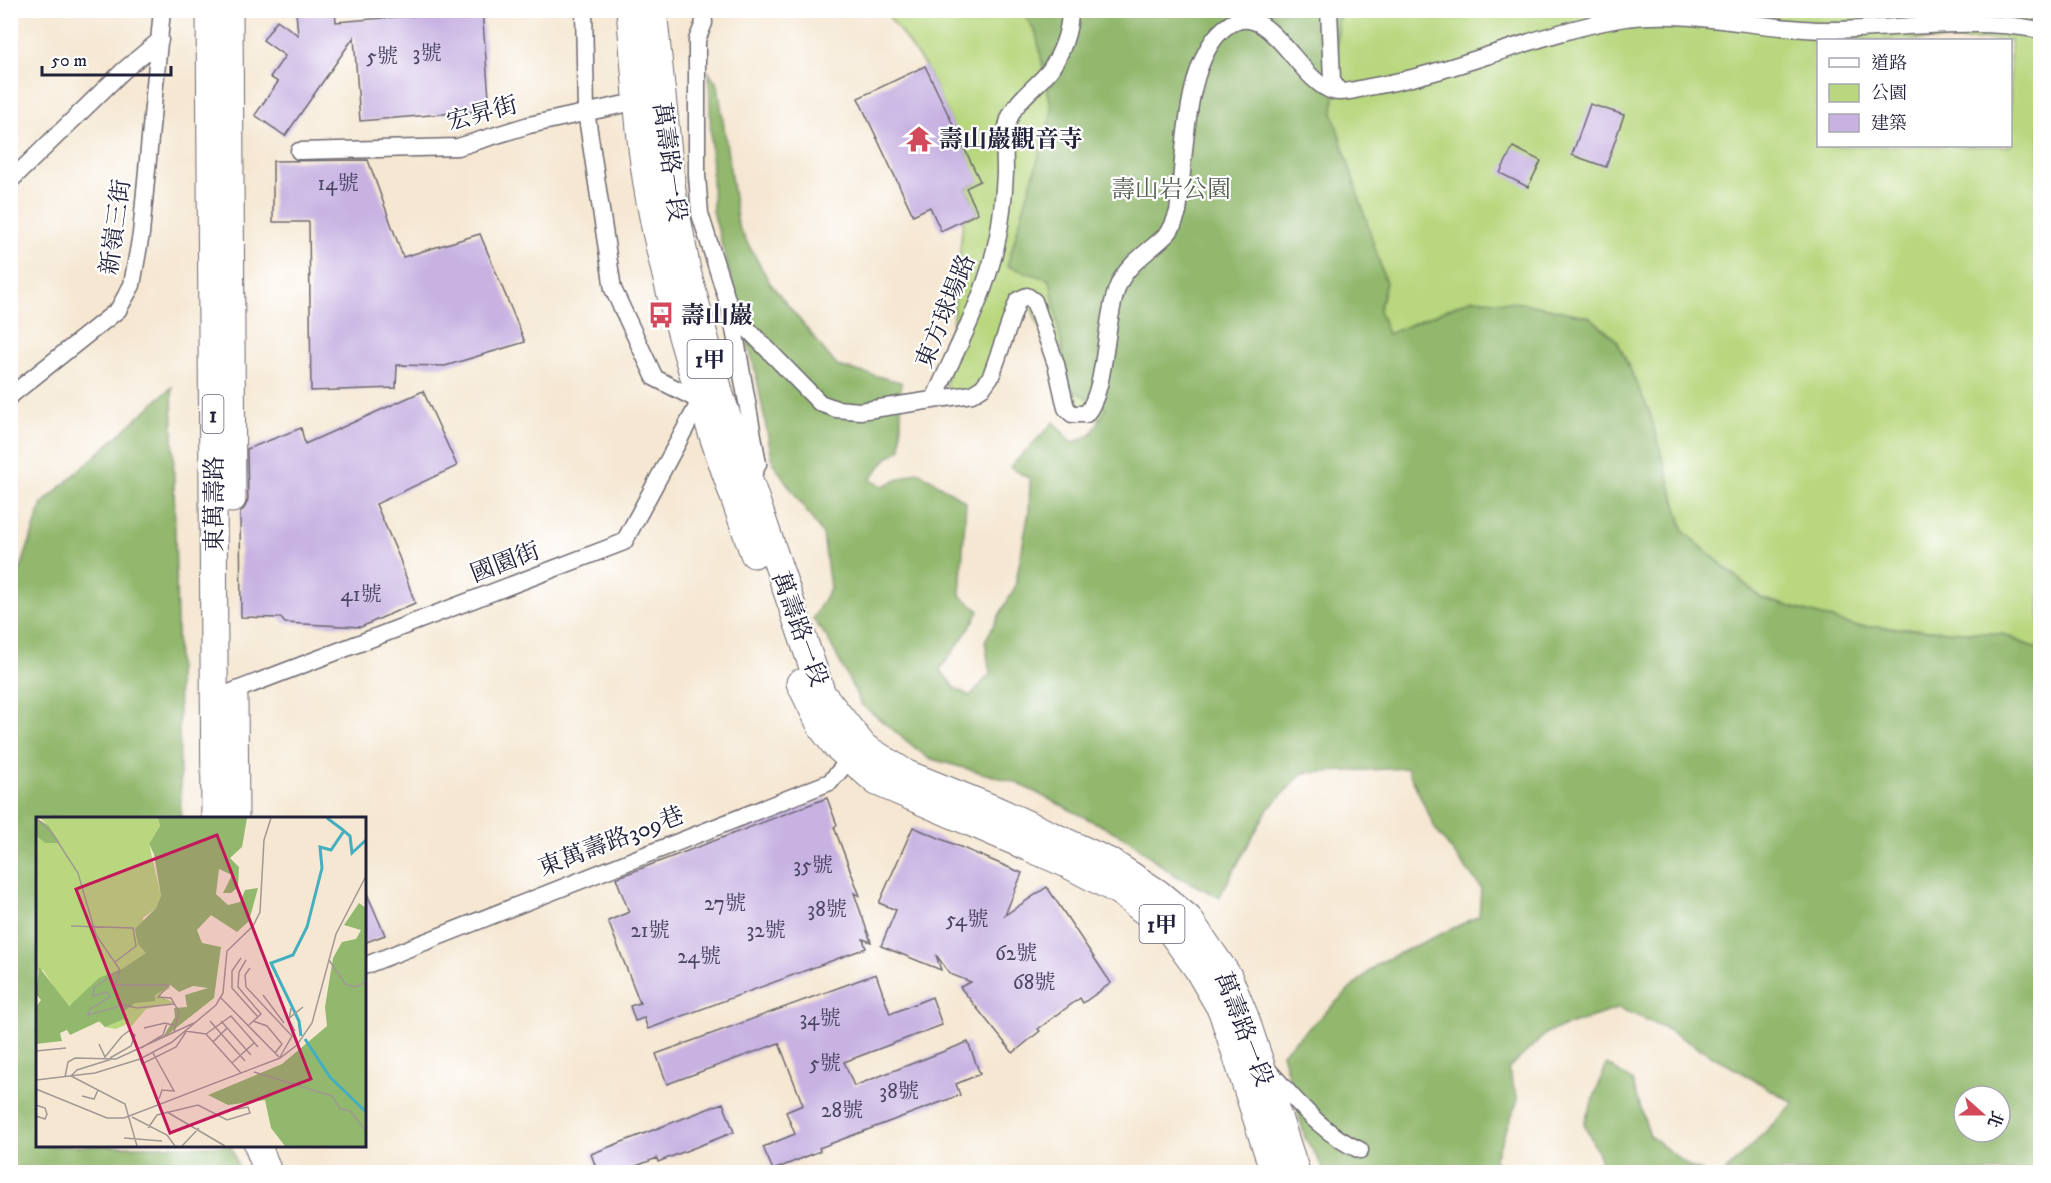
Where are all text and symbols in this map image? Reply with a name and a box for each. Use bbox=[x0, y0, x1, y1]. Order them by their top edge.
scale bar bbox=[42, 39, 171, 77]
legend bbox=[1817, 39, 2012, 147]
house number: 3號 bbox=[413, 41, 441, 67]
house number: 5號 bbox=[366, 44, 398, 70]
text: 50 m bbox=[51, 50, 87, 72]
text: 道路 bbox=[1871, 53, 1907, 75]
text: 公園 bbox=[1871, 83, 1907, 105]
street label: 宏昇街 bbox=[444, 90, 521, 138]
street label: 萬壽路一段 bbox=[646, 101, 692, 224]
text: 建築 bbox=[1871, 113, 1907, 135]
temple icon: 壽山巖觀音寺 bbox=[904, 124, 934, 154]
place label: 壽山巖觀音寺 bbox=[939, 125, 1083, 155]
house number: 14號 bbox=[318, 171, 358, 197]
park label: 壽山岩公園 bbox=[1111, 175, 1231, 205]
street label: 新嶺三街 bbox=[94, 178, 138, 277]
street label: 東方球場路 bbox=[910, 250, 982, 373]
bus stop icon: 壽山巖 bbox=[646, 300, 676, 330]
place label: 壽山巖 bbox=[681, 301, 753, 331]
road number: 1甲 bbox=[688, 340, 732, 378]
road number: 1 bbox=[202, 395, 224, 433]
street label: 東萬壽路 bbox=[200, 456, 230, 552]
street label: 國園街 bbox=[466, 536, 544, 590]
street label: 萬壽路一段 bbox=[764, 568, 834, 691]
house number: 41號 bbox=[341, 582, 381, 608]
street label: 東萬壽路309巷 bbox=[534, 800, 689, 884]
inset map bbox=[36, 817, 366, 1147]
house number: 35號 bbox=[793, 853, 833, 879]
house number: 27號 bbox=[704, 891, 746, 917]
house number: 38號 bbox=[807, 897, 847, 923]
road number: 1甲 bbox=[1140, 905, 1184, 943]
house number: 54號 bbox=[946, 907, 988, 933]
house number: 21號 bbox=[630, 918, 670, 944]
house number: 32號 bbox=[746, 918, 786, 944]
house number: 62號 bbox=[995, 941, 1037, 967]
house number: 24號 bbox=[677, 944, 721, 970]
street label: 萬壽路一段 bbox=[1208, 968, 1279, 1091]
house number: 68號 bbox=[1013, 970, 1055, 996]
house number: 34號 bbox=[800, 1006, 840, 1032]
house number: 5號 bbox=[809, 1051, 841, 1077]
house number: 38號 bbox=[879, 1079, 919, 1105]
north arrow bbox=[1952, 1084, 2012, 1144]
house number: 28號 bbox=[821, 1098, 863, 1124]
text: 北 bbox=[1983, 1108, 2007, 1130]

